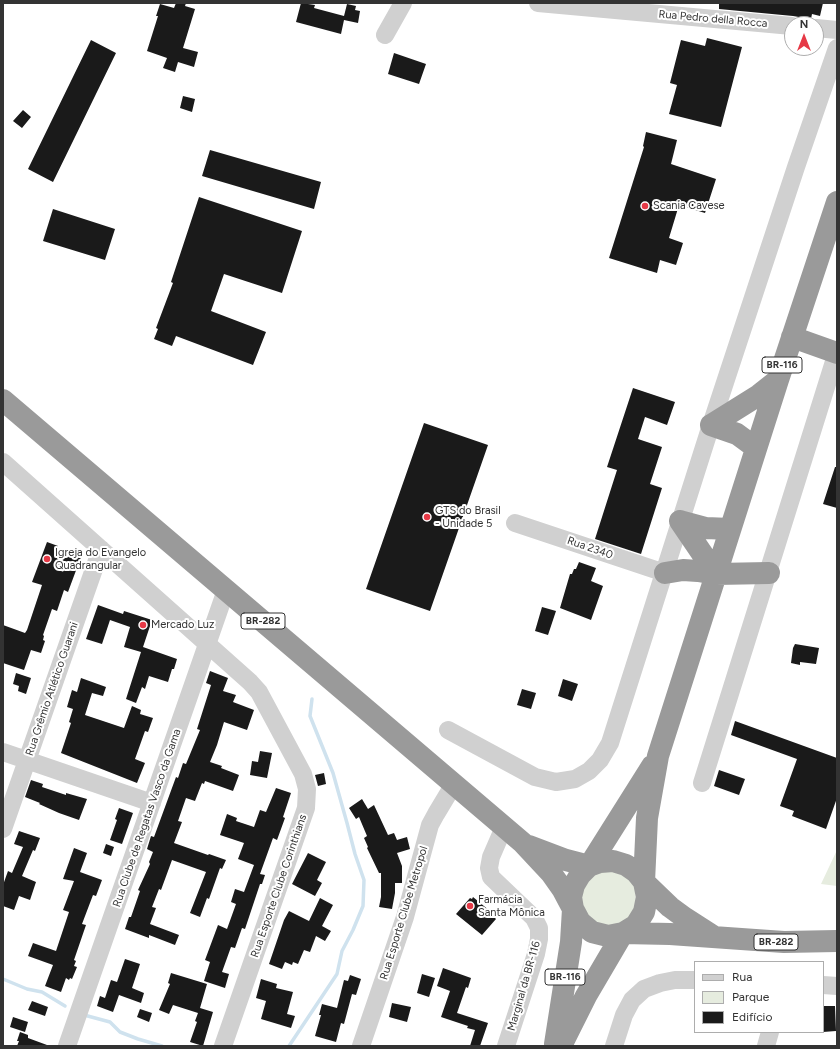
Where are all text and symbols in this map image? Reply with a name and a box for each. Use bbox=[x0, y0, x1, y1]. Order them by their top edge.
street label: Rua Pedro della Rocca bbox=[658, 8, 768, 30]
north arrow bbox=[784, 16, 824, 56]
text: N bbox=[800, 18, 808, 31]
place label: Scania Cavese bbox=[653, 199, 725, 213]
marker: Scania Cavese bbox=[640, 201, 650, 211]
road number: BR-116 bbox=[762, 357, 802, 373]
place label: GTS do Brasil - Unidade 5 bbox=[435, 504, 501, 530]
marker: GTS do Brasil - Unidade 5 bbox=[422, 512, 432, 522]
street label: Rua 2340 bbox=[565, 534, 615, 562]
place label: Igreja do Evangelo Quadrangular bbox=[55, 546, 146, 572]
marker: Igreja do Evangelo Quadrangular bbox=[42, 554, 52, 564]
road number: BR-282 bbox=[241, 613, 285, 629]
place label: Mercado Luz bbox=[151, 618, 214, 632]
street label: Rua Grêmio Atlético Guarani bbox=[23, 620, 81, 758]
marker: Mercado Luz bbox=[138, 620, 148, 630]
street label: Rua Clube de Regatas Vasco da Gama bbox=[110, 727, 184, 909]
street label: Rua Esporte Clube Corinthians bbox=[248, 813, 310, 959]
street label: Rua Esporte Clube Metropol bbox=[377, 845, 431, 981]
place label: Farmácia Santa Mônica bbox=[478, 893, 545, 919]
marker: Farmácia Santa Mônica bbox=[465, 901, 475, 911]
road number: BR-282 bbox=[754, 934, 798, 950]
street label: Marginal da BR-116 bbox=[505, 940, 543, 1032]
legend bbox=[694, 961, 824, 1033]
road number: BR-116 bbox=[545, 969, 585, 985]
text: Rua bbox=[732, 970, 752, 984]
text: Parque bbox=[732, 990, 769, 1004]
text: Edifício bbox=[732, 1010, 772, 1024]

